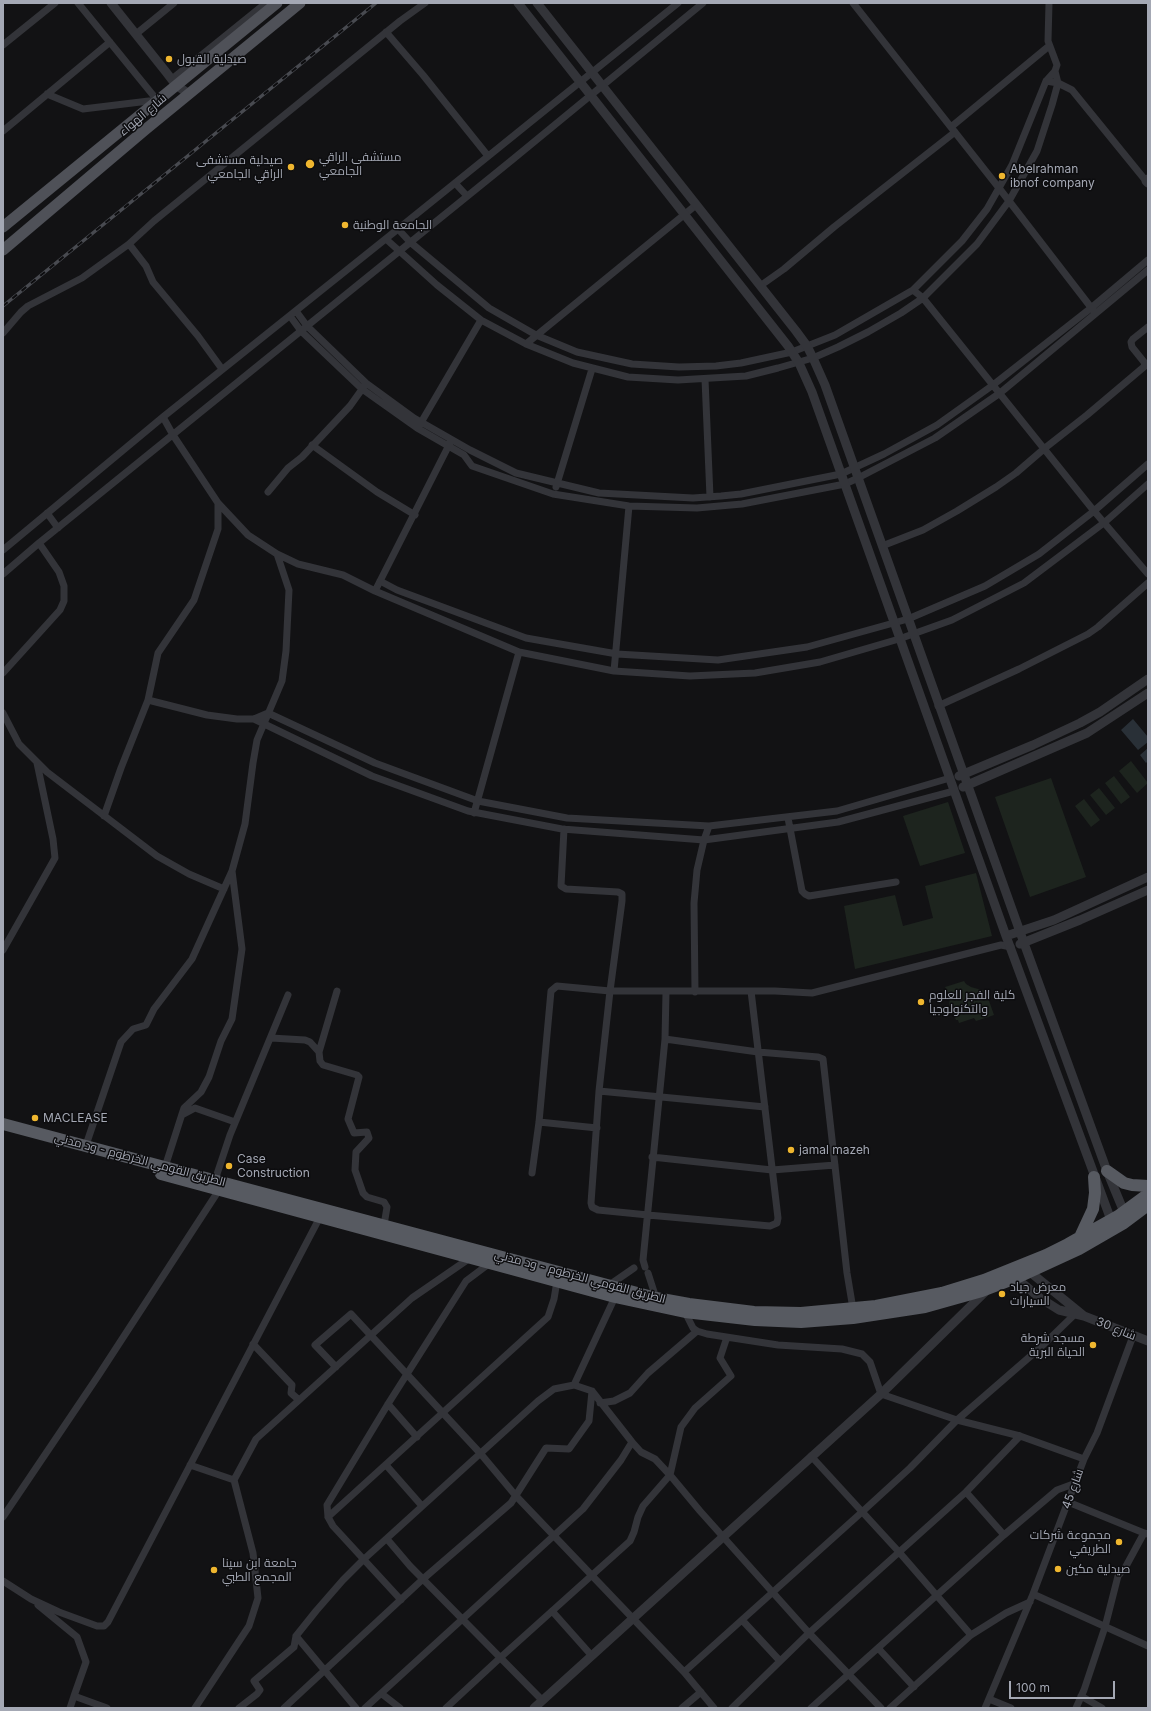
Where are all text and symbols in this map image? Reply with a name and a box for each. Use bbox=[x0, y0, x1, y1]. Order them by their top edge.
place label: صيدلية القبول bbox=[177, 52, 247, 66]
marker: صيدلية القبول bbox=[164, 54, 174, 64]
street label: شارع الهواء bbox=[116, 91, 170, 139]
place label: مستشفى الراقي الجامعي bbox=[319, 150, 401, 178]
place label: صيدلية مستشفى الراقي الجامعي bbox=[196, 153, 283, 181]
marker: مستشفى الراقي الجامعي bbox=[304, 158, 316, 170]
marker: صيدلية مستشفى الراقي الجامعي bbox=[286, 162, 296, 172]
place label: Abelrahman ibnof company bbox=[1010, 162, 1095, 190]
marker: Abelrahman ibnof company bbox=[997, 171, 1007, 181]
place label: الجامعة الوطنية bbox=[353, 218, 432, 232]
marker: الجامعة الوطنية bbox=[340, 220, 350, 230]
place label: كلية الفجر للعلوم والتكنولوجيا bbox=[929, 988, 1015, 1016]
marker: كلية الفجر للعلوم والتكنولوجيا bbox=[916, 997, 926, 1007]
place label: MACLEASE bbox=[43, 1111, 108, 1125]
marker: MACLEASE bbox=[30, 1113, 40, 1123]
street label: الطريق القومي الخرطوم - ود مدني bbox=[53, 1130, 227, 1190]
place label: jamal mazeh bbox=[799, 1143, 870, 1157]
marker: jamal mazeh bbox=[786, 1145, 796, 1155]
place label: Case Construction bbox=[237, 1152, 310, 1180]
marker: Case Construction bbox=[224, 1161, 234, 1171]
street label: الطريق القومي الخرطوم - ود مدني bbox=[493, 1247, 667, 1307]
place label: معرض جياد السيارات bbox=[1010, 1280, 1066, 1308]
marker: معرض جياد السيارات bbox=[997, 1289, 1007, 1299]
street label: شارع 30 bbox=[1094, 1315, 1138, 1343]
place label: مسجد شرطة الحياة البرية bbox=[1021, 1331, 1085, 1359]
marker: مسجد شرطة الحياة البرية bbox=[1088, 1340, 1098, 1350]
street label: شارع 45 bbox=[1059, 1467, 1087, 1511]
place label: مجموعة شركات الطريفي bbox=[1030, 1528, 1111, 1556]
marker: مجموعة شركات الطريفي bbox=[1114, 1537, 1124, 1547]
place label: جامعة ابن سينا المجمع الطبي bbox=[222, 1556, 297, 1584]
place label: صيدلية مكين bbox=[1066, 1562, 1130, 1576]
marker: صيدلية مكين bbox=[1053, 1564, 1063, 1574]
marker: جامعة ابن سينا المجمع الطبي bbox=[209, 1565, 219, 1575]
scale bar bbox=[1011, 1673, 1117, 1699]
text: 100 m bbox=[1016, 1680, 1050, 1695]

